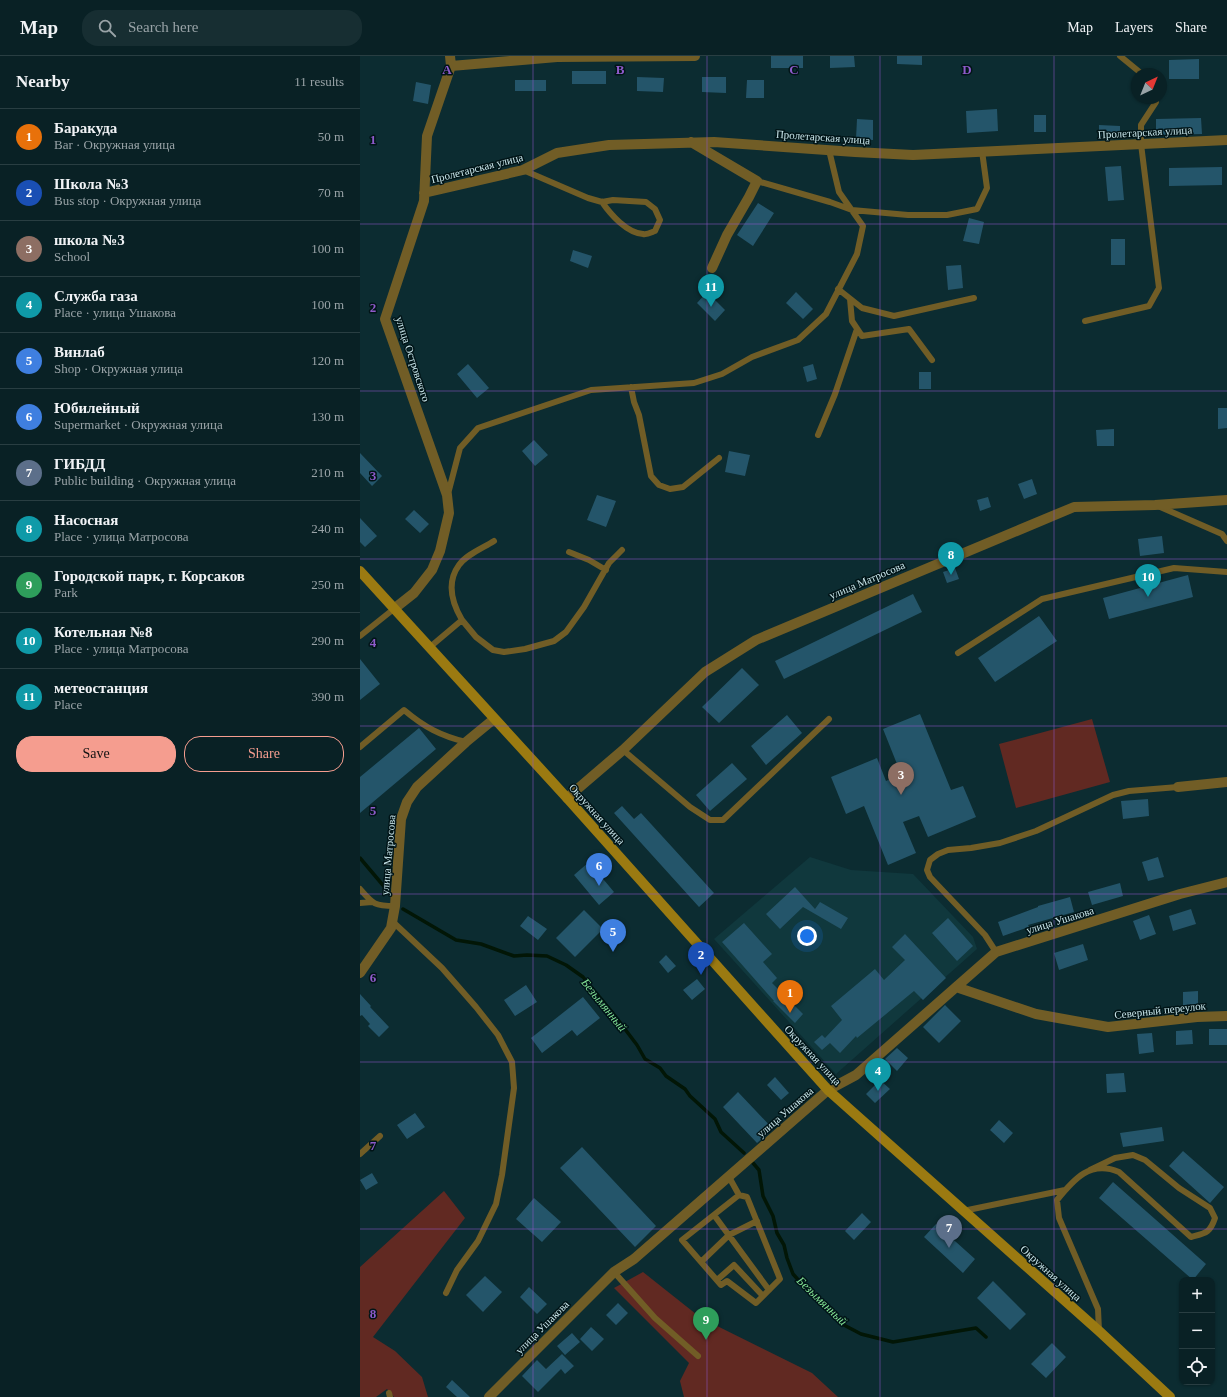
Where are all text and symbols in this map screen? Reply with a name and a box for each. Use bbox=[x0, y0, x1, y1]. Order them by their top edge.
search box bbox=[82, 10, 362, 46]
text: Map bbox=[20, 17, 58, 38]
icon: search bbox=[96, 17, 118, 39]
text: Search here bbox=[128, 19, 198, 35]
text: Map bbox=[1067, 20, 1093, 35]
text: Layers bbox=[1115, 20, 1153, 35]
text: Share bbox=[1175, 20, 1207, 35]
text: A bbox=[442, 62, 452, 77]
text: B bbox=[616, 62, 625, 77]
text: C bbox=[789, 62, 799, 77]
text: D bbox=[962, 62, 972, 77]
north arrow bbox=[1131, 68, 1167, 104]
text: Nearby bbox=[16, 72, 70, 91]
text: 11 results bbox=[294, 74, 344, 89]
text: Баракуда bbox=[54, 120, 117, 136]
street label: Пролетарская улица bbox=[1098, 124, 1193, 140]
street label: Пролетарская улица bbox=[775, 128, 871, 146]
text: 1 bbox=[26, 129, 32, 144]
text: 50 m bbox=[318, 129, 344, 144]
text: 1 bbox=[370, 132, 376, 147]
text: Bar · Окружная улица bbox=[54, 137, 175, 152]
street label: Пролетарская улица bbox=[430, 151, 524, 185]
text: Школа №3 bbox=[54, 176, 128, 192]
text: 2 bbox=[26, 185, 32, 200]
text: 70 m bbox=[318, 185, 344, 200]
text: Bus stop · Окружная улица bbox=[54, 193, 201, 208]
text: школа №3 bbox=[54, 232, 125, 248]
text: 3 bbox=[26, 241, 32, 256]
text: 100 m bbox=[311, 241, 344, 256]
text: School bbox=[54, 249, 90, 264]
pin: 11 bbox=[698, 274, 724, 307]
text: Служба газа bbox=[54, 288, 138, 304]
text: 4 bbox=[26, 297, 32, 312]
text: 100 m bbox=[311, 297, 344, 312]
text: 2 bbox=[370, 300, 376, 315]
text: Place · улица Ушакова bbox=[54, 305, 176, 320]
street label: улица Островского bbox=[394, 315, 433, 404]
text: Винлаб bbox=[54, 344, 105, 360]
text: 5 bbox=[26, 353, 32, 368]
text: 120 m bbox=[311, 353, 344, 368]
text: Shop · Окружная улица bbox=[54, 361, 183, 376]
text: Юбилейный bbox=[54, 400, 140, 416]
text: 6 bbox=[26, 409, 32, 424]
text: 130 m bbox=[311, 409, 344, 424]
text: Supermarket · Окружная улица bbox=[54, 417, 223, 432]
text: ГИБДД bbox=[54, 456, 105, 472]
text: 7 bbox=[26, 465, 32, 480]
text: 210 m bbox=[311, 465, 344, 480]
text: 3 bbox=[370, 468, 377, 483]
text: Public building · Окружная улица bbox=[54, 473, 236, 488]
text: Насосная bbox=[54, 512, 118, 528]
text: 8 bbox=[26, 521, 32, 536]
text: 240 m bbox=[311, 521, 344, 536]
text: Place · улица Матросова bbox=[54, 529, 189, 544]
pin: 8 bbox=[938, 542, 964, 575]
street label: улица Матросова bbox=[827, 559, 907, 601]
pin: 10 bbox=[1135, 564, 1161, 597]
text: Городской парк, г. Корсаков bbox=[54, 568, 245, 584]
text: 9 bbox=[26, 577, 32, 592]
text: 250 m bbox=[311, 577, 344, 592]
text: Park bbox=[54, 585, 78, 600]
text: Котельная №8 bbox=[54, 624, 152, 640]
text: 10 bbox=[23, 633, 36, 648]
text: 290 m bbox=[311, 633, 344, 648]
text: 4 bbox=[370, 635, 377, 650]
text: Place · улица Матросова bbox=[54, 641, 189, 656]
text: метеостанция bbox=[54, 680, 148, 696]
text: 11 bbox=[23, 689, 35, 704]
text: 390 m bbox=[311, 689, 344, 704]
text: Place bbox=[54, 697, 82, 712]
button: Save bbox=[16, 736, 176, 772]
button: Share bbox=[184, 736, 344, 772]
pin: 3 bbox=[888, 762, 914, 795]
street label: Окружная улица bbox=[567, 781, 627, 847]
text: 5 bbox=[370, 803, 377, 818]
street label: улица Матросова bbox=[379, 814, 398, 896]
pin: 6 bbox=[586, 853, 612, 886]
street label: улица Ушакова bbox=[1025, 904, 1095, 936]
pin: 5 bbox=[600, 919, 626, 952]
your location bbox=[797, 926, 817, 946]
pin: 2 bbox=[688, 942, 714, 975]
text: 6 bbox=[370, 970, 377, 985]
water label: Безымянный bbox=[578, 975, 630, 1034]
pin: 1 bbox=[777, 980, 803, 1013]
street label: Северный переулок bbox=[1114, 999, 1207, 1021]
street label: Окружная улица bbox=[782, 1023, 844, 1087]
pin: 4 bbox=[865, 1058, 891, 1091]
street label: улица Ушакова bbox=[755, 1084, 816, 1140]
text: 7 bbox=[370, 1138, 377, 1153]
pin: 7 bbox=[936, 1215, 962, 1248]
street label: Окружная улица bbox=[1018, 1243, 1084, 1303]
water label: Безымянный bbox=[793, 1273, 850, 1328]
map controls bbox=[1179, 1277, 1215, 1385]
button: + bbox=[1179, 1277, 1215, 1313]
street label: улица Ушакова bbox=[513, 1298, 571, 1356]
text: 8 bbox=[370, 1306, 377, 1321]
pin: 9 bbox=[693, 1307, 719, 1340]
button: − bbox=[1179, 1313, 1215, 1349]
button: locate bbox=[1179, 1349, 1215, 1385]

